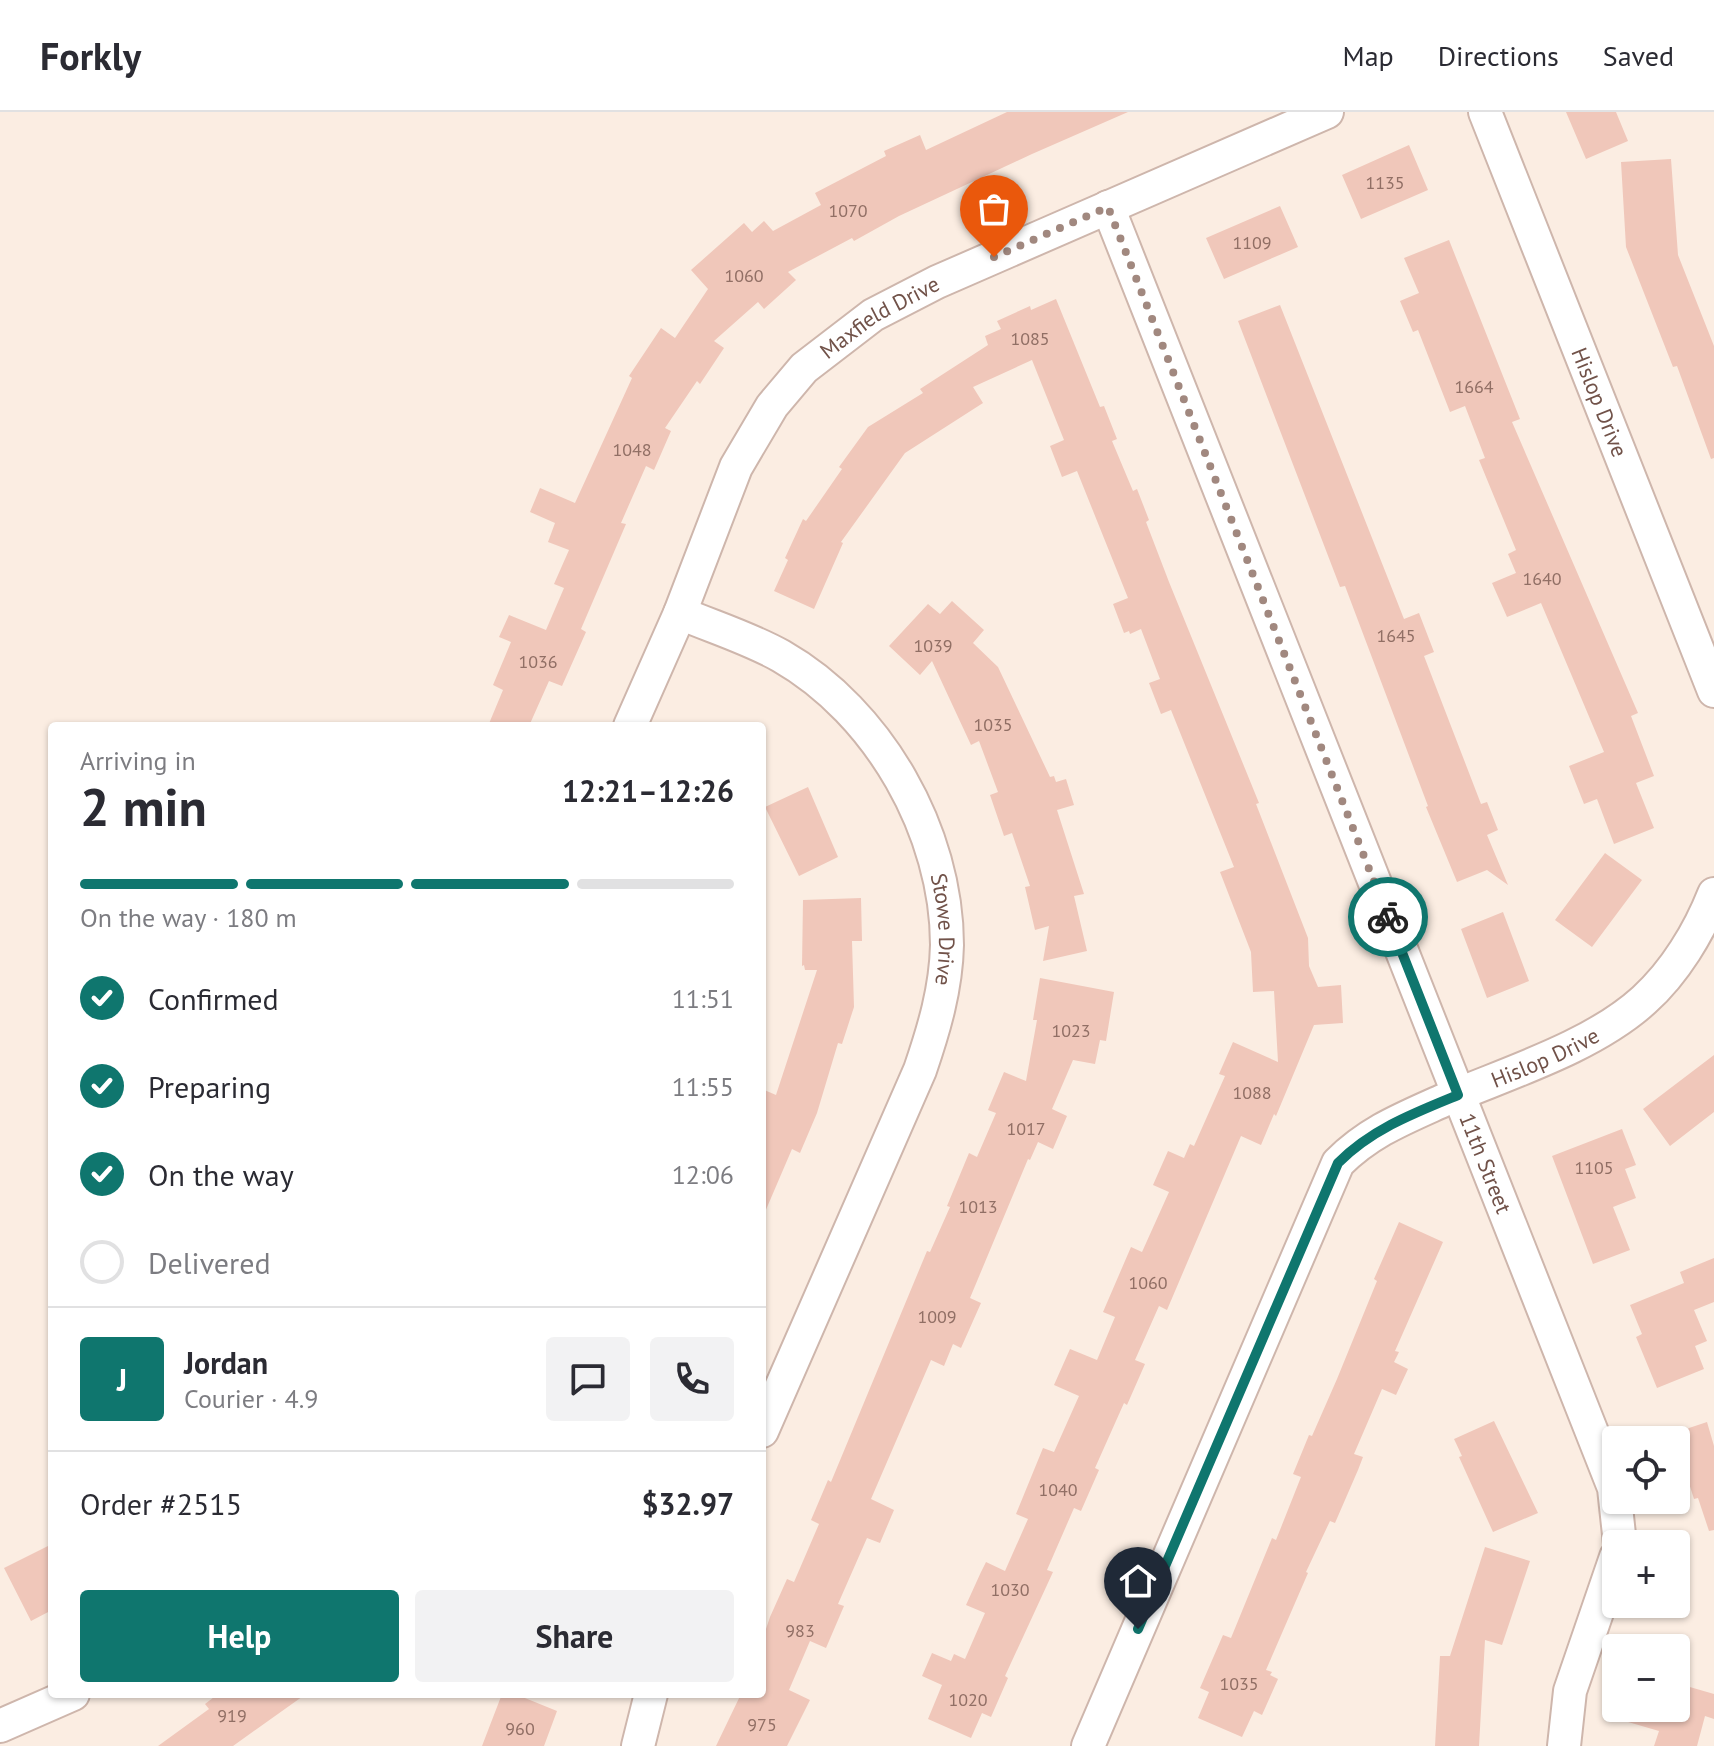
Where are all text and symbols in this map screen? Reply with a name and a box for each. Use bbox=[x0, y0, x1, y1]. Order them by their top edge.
text: Forkly bbox=[40, 31, 141, 80]
text: Map bbox=[1343, 37, 1394, 74]
text: Directions bbox=[1438, 37, 1559, 74]
text: Saved bbox=[1603, 37, 1674, 74]
house number: 1135 bbox=[1365, 171, 1405, 194]
pin bbox=[960, 175, 1028, 257]
icon: bag bbox=[972, 187, 1016, 231]
house number: 1070 bbox=[828, 199, 868, 222]
house number: 1109 bbox=[1232, 231, 1272, 254]
house number: 1060 bbox=[724, 264, 764, 287]
street label: Maxfield Drive bbox=[814, 269, 944, 365]
house number: 1085 bbox=[1010, 327, 1050, 350]
street label: Hislop Drive bbox=[1566, 343, 1634, 461]
house number: 1664 bbox=[1454, 375, 1494, 398]
house number: 1048 bbox=[612, 438, 652, 461]
house number: 1640 bbox=[1522, 567, 1562, 590]
house number: 1645 bbox=[1376, 624, 1416, 647]
house number: 1039 bbox=[913, 634, 953, 657]
house number: 1036 bbox=[518, 650, 558, 673]
house number: 1035 bbox=[973, 713, 1013, 736]
text: Arriving in bbox=[80, 744, 196, 777]
text: 12:21–12:26 bbox=[562, 771, 734, 810]
text: 2 min bbox=[80, 773, 207, 840]
street label: Stowe Drive bbox=[925, 871, 961, 988]
courier bbox=[1348, 877, 1428, 957]
icon: bike bbox=[1366, 895, 1410, 939]
text: On the way · 180 m bbox=[80, 901, 297, 934]
icon: check bbox=[80, 976, 124, 1020]
text: Confirmed bbox=[148, 979, 279, 1018]
text: 11:51 bbox=[672, 982, 734, 1015]
house number: 1023 bbox=[1051, 1019, 1091, 1042]
street label: Hislop Drive bbox=[1487, 1021, 1604, 1094]
icon: check bbox=[80, 1064, 124, 1108]
text: Preparing bbox=[148, 1067, 271, 1106]
text: 11:55 bbox=[672, 1070, 734, 1103]
house number: 1088 bbox=[1232, 1081, 1272, 1104]
street label: 11th Street bbox=[1453, 1109, 1518, 1218]
house number: 1017 bbox=[1006, 1117, 1046, 1140]
icon: check bbox=[80, 1152, 124, 1196]
text: On the way bbox=[148, 1155, 294, 1194]
house number: 1105 bbox=[1574, 1156, 1614, 1179]
text: 12:06 bbox=[672, 1158, 734, 1191]
house number: 1013 bbox=[958, 1195, 998, 1218]
text: Delivered bbox=[148, 1243, 271, 1282]
house number: 1060 bbox=[1128, 1271, 1168, 1294]
house number: 1009 bbox=[917, 1305, 957, 1328]
button: chat bbox=[546, 1337, 630, 1421]
button: phone bbox=[650, 1337, 734, 1421]
text: Jordan bbox=[184, 1343, 268, 1382]
text: J bbox=[117, 1360, 127, 1399]
text: Courier · 4.9 bbox=[184, 1382, 318, 1415]
map controls bbox=[1602, 1426, 1690, 1722]
button: locate bbox=[1602, 1426, 1690, 1514]
house number: 1040 bbox=[1038, 1478, 1078, 1501]
text: Order #2515 bbox=[80, 1484, 242, 1523]
text: $32.97 bbox=[642, 1484, 734, 1523]
button: + bbox=[1602, 1530, 1690, 1618]
pin bbox=[1104, 1547, 1172, 1629]
icon: home bbox=[1116, 1559, 1160, 1603]
house number: 1030 bbox=[990, 1578, 1030, 1601]
button: Help bbox=[80, 1590, 399, 1682]
button: Share bbox=[415, 1590, 734, 1682]
house number: 983 bbox=[785, 1619, 815, 1642]
button: − bbox=[1602, 1634, 1690, 1722]
house number: 1035 bbox=[1219, 1672, 1259, 1695]
house number: 1020 bbox=[948, 1688, 988, 1711]
house number: 919 bbox=[217, 1704, 247, 1727]
house number: 975 bbox=[747, 1713, 777, 1736]
house number: 960 bbox=[505, 1717, 535, 1740]

